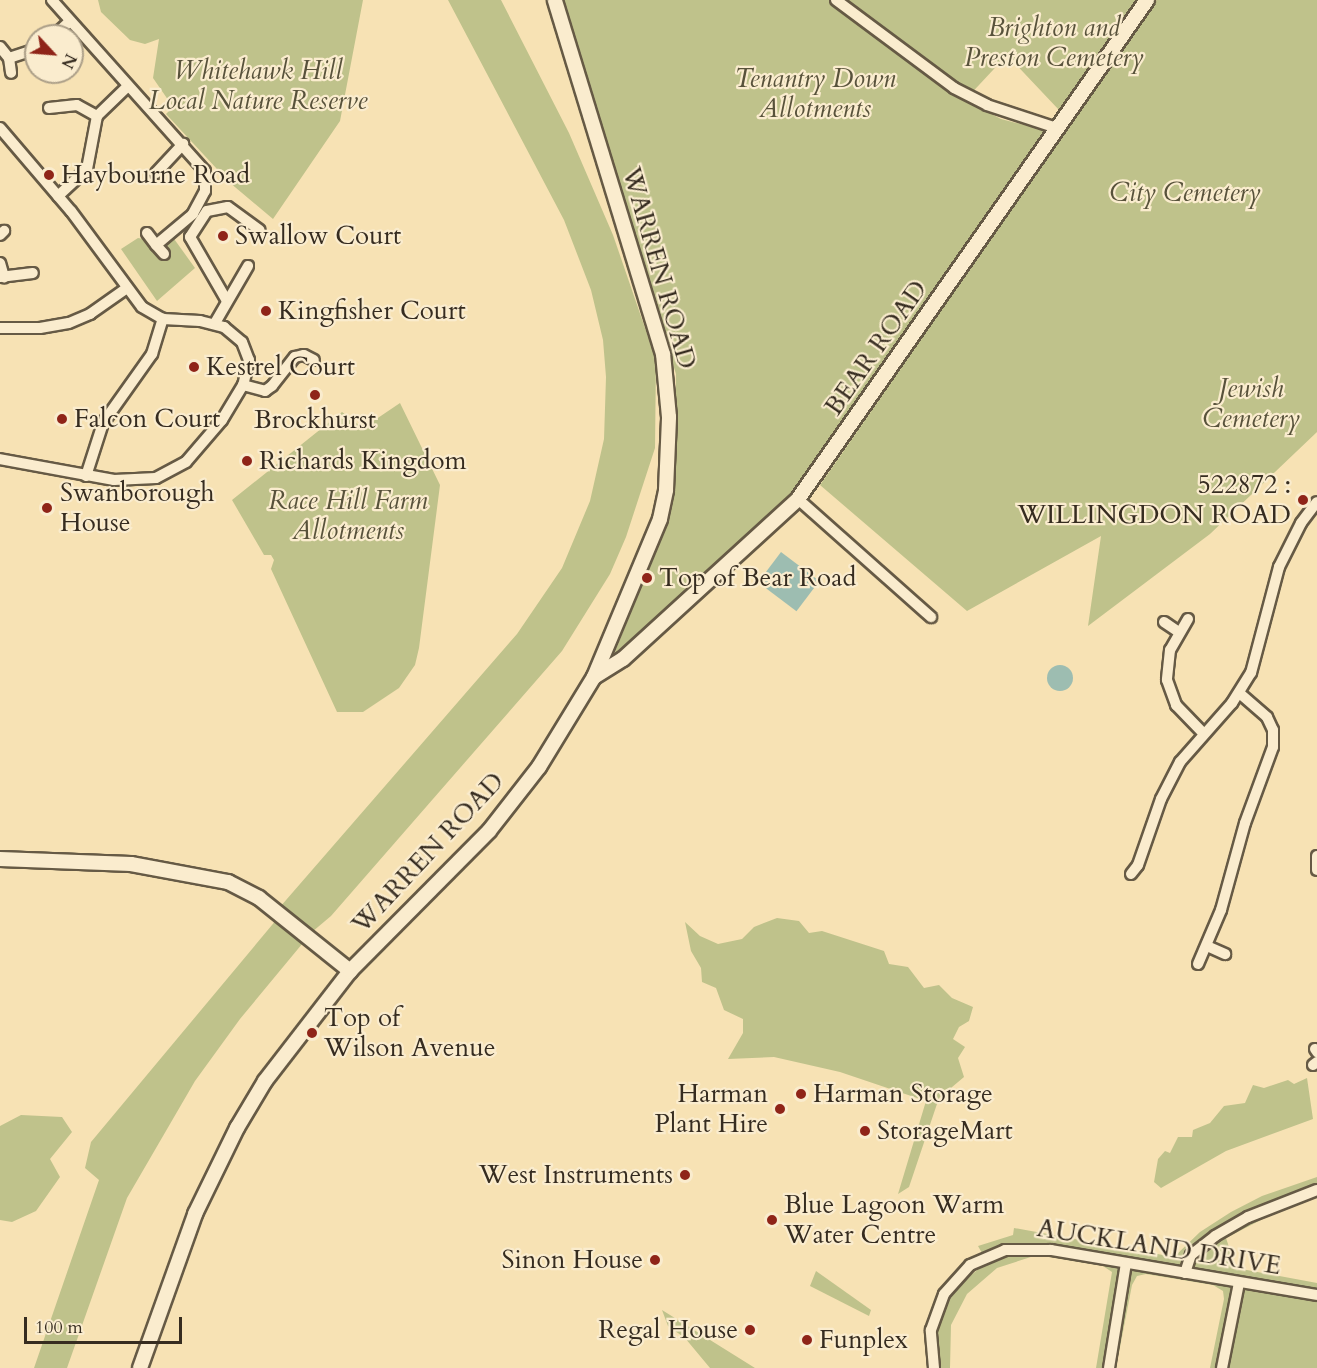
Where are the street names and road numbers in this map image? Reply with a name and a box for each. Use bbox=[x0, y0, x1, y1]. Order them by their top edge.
street label: WARREN ROAD bbox=[615, 163, 703, 373]
street label: BEAR ROAD bbox=[818, 275, 934, 421]
street label: WARREN ROAD bbox=[345, 766, 511, 940]
street label: AUCKLAND DRIVE bbox=[1035, 1212, 1283, 1282]

